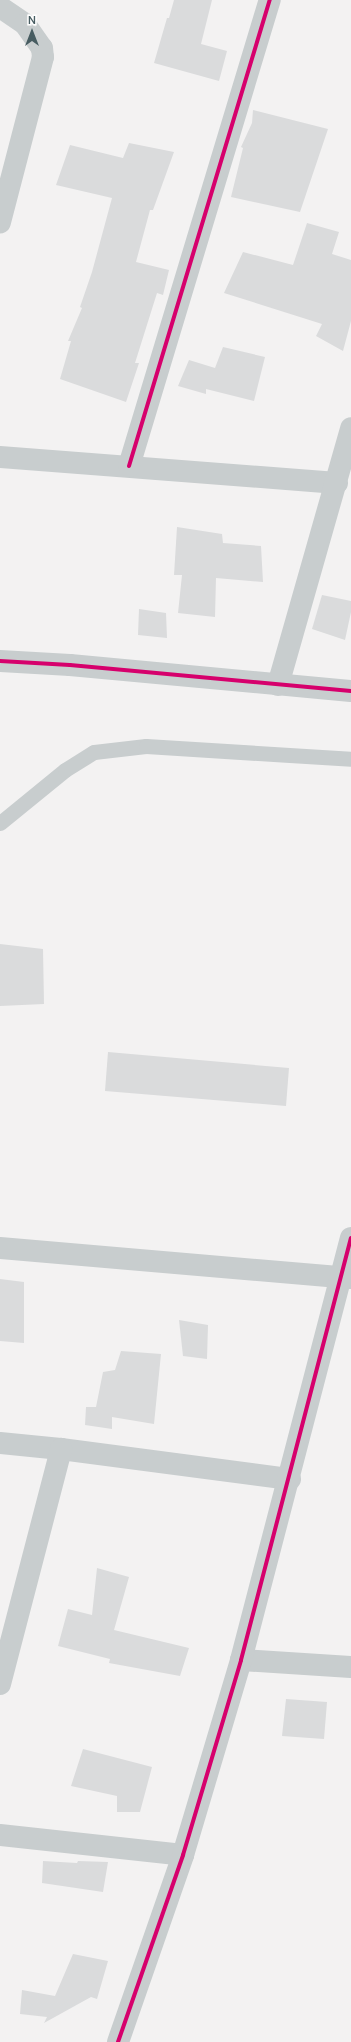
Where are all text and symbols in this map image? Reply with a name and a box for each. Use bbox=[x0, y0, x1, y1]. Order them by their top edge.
north arrow bbox=[12, 12, 52, 52]
text: N bbox=[28, 12, 36, 27]

